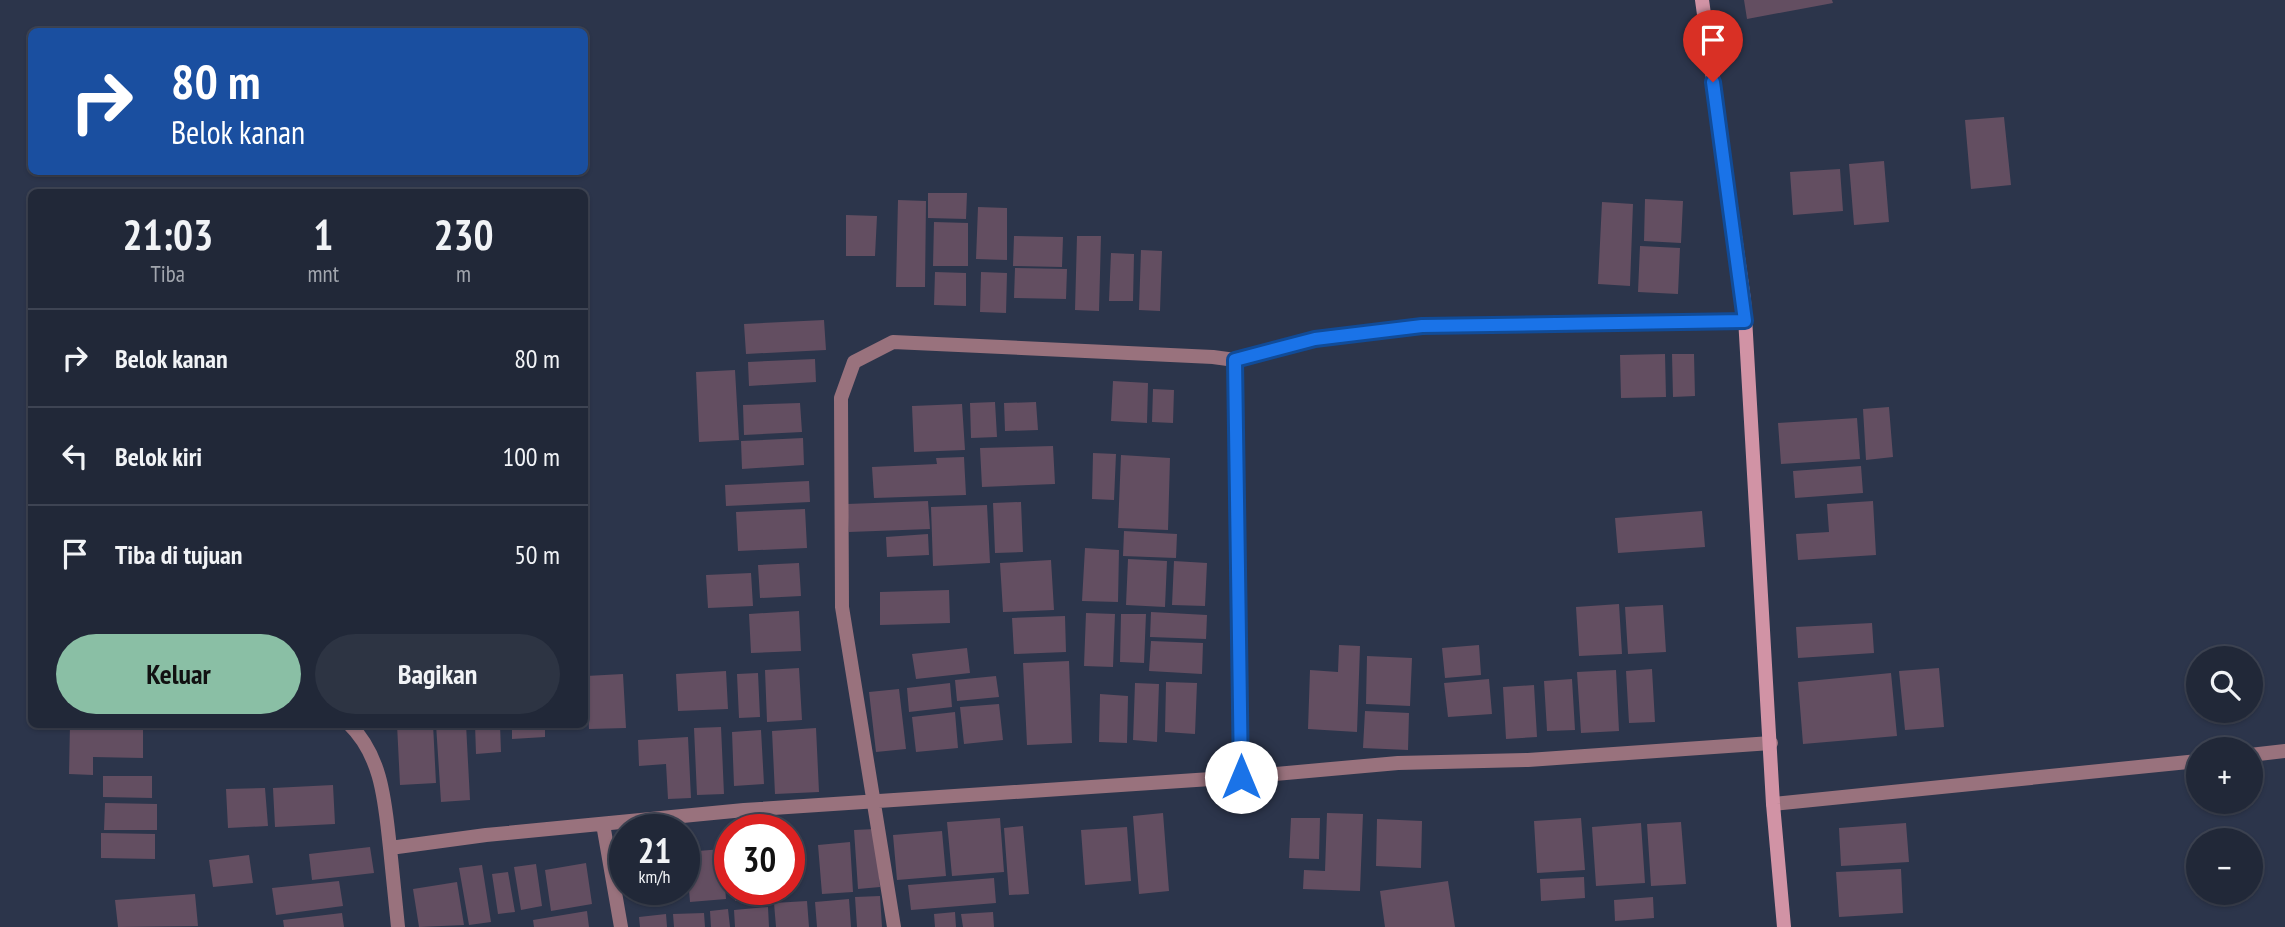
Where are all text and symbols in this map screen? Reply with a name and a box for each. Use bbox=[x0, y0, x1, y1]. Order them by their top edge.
pin bbox=[1683, 10, 1743, 82]
icon: arrive bbox=[1694, 21, 1732, 59]
text: 80 m bbox=[171, 49, 260, 113]
icon: right bbox=[56, 56, 147, 147]
text: Belok kanan bbox=[171, 111, 305, 153]
text: 21:03 bbox=[122, 207, 213, 262]
text: 1 bbox=[313, 207, 333, 262]
text: 230 bbox=[433, 207, 494, 262]
text: Tiba bbox=[151, 259, 185, 288]
text: mnt bbox=[308, 259, 339, 288]
text: m bbox=[456, 259, 471, 288]
icon: right bbox=[56, 339, 94, 377]
text: Belok kanan bbox=[115, 342, 228, 375]
text: 80 m bbox=[514, 342, 560, 375]
icon: left bbox=[56, 437, 94, 475]
text: Belok kiri bbox=[115, 440, 202, 473]
text: 100 m bbox=[502, 440, 560, 473]
icon: arrive bbox=[56, 535, 94, 573]
text: Tiba di tujuan bbox=[115, 538, 243, 571]
text: 50 m bbox=[514, 538, 560, 571]
button: Keluar bbox=[56, 634, 301, 714]
button: Bagikan bbox=[315, 634, 560, 714]
map controls bbox=[2186, 646, 2263, 905]
button: search bbox=[2186, 646, 2263, 723]
button: + bbox=[2186, 737, 2263, 814]
position arrow bbox=[1204, 740, 1278, 814]
speed limit sign: 30 bbox=[714, 814, 805, 905]
text: 21 bbox=[638, 827, 671, 873]
button: − bbox=[2186, 828, 2263, 905]
text: km/h bbox=[639, 865, 670, 888]

